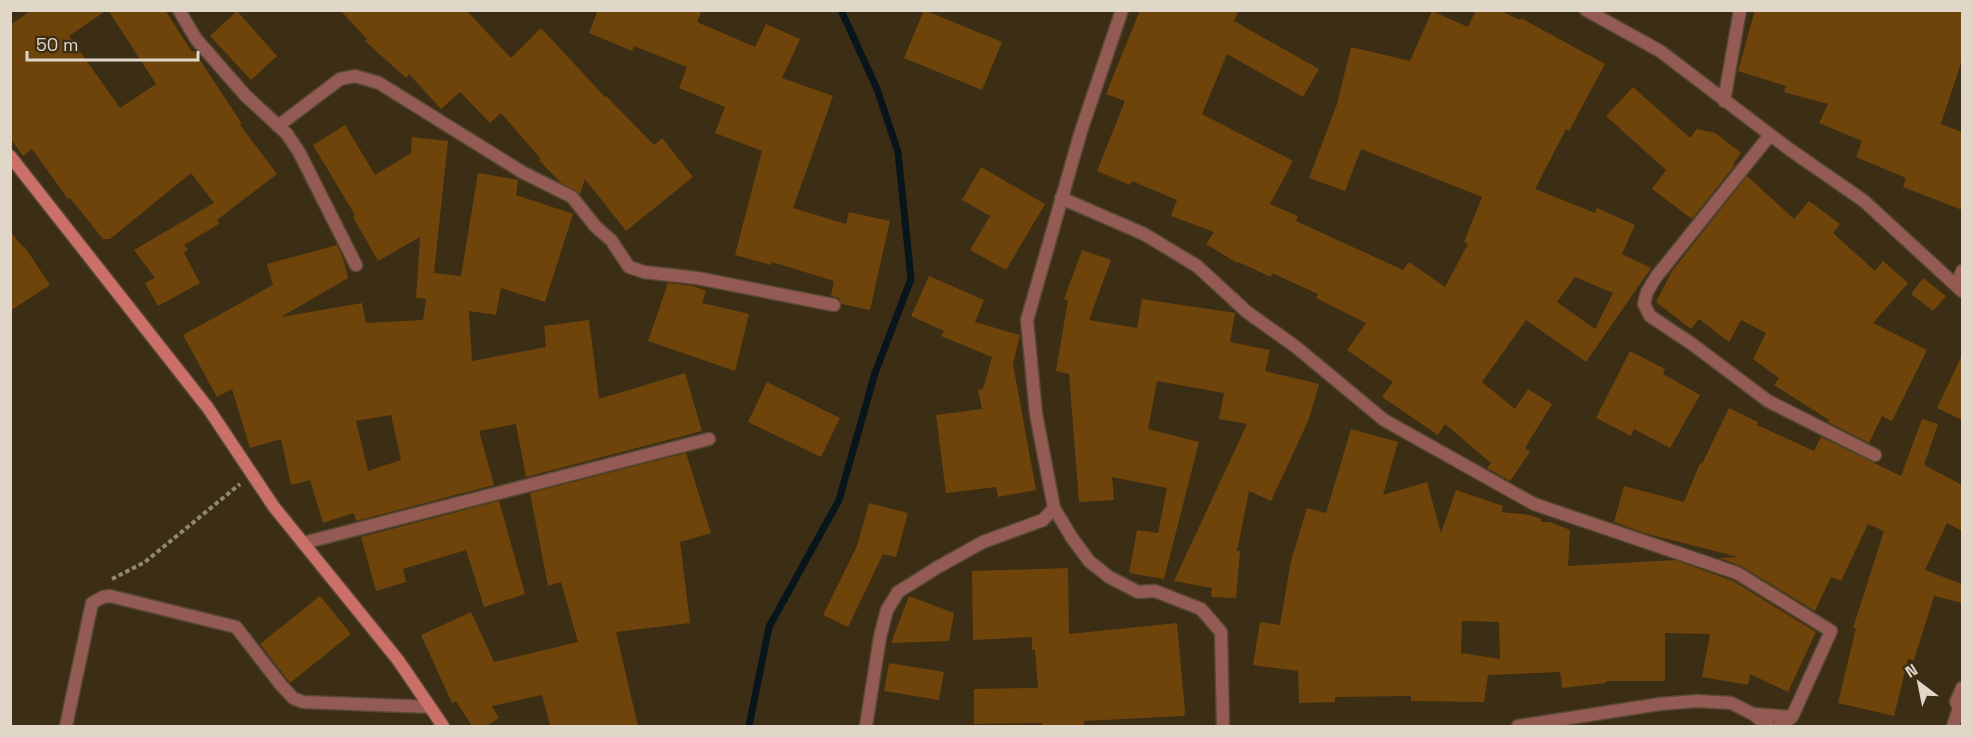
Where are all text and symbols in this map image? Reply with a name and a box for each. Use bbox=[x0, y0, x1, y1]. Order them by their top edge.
scale bar bbox=[27, 24, 198, 62]
text: 50 m bbox=[36, 33, 78, 56]
north arrow bbox=[1889, 653, 1949, 713]
text: N bbox=[1901, 659, 1921, 682]

